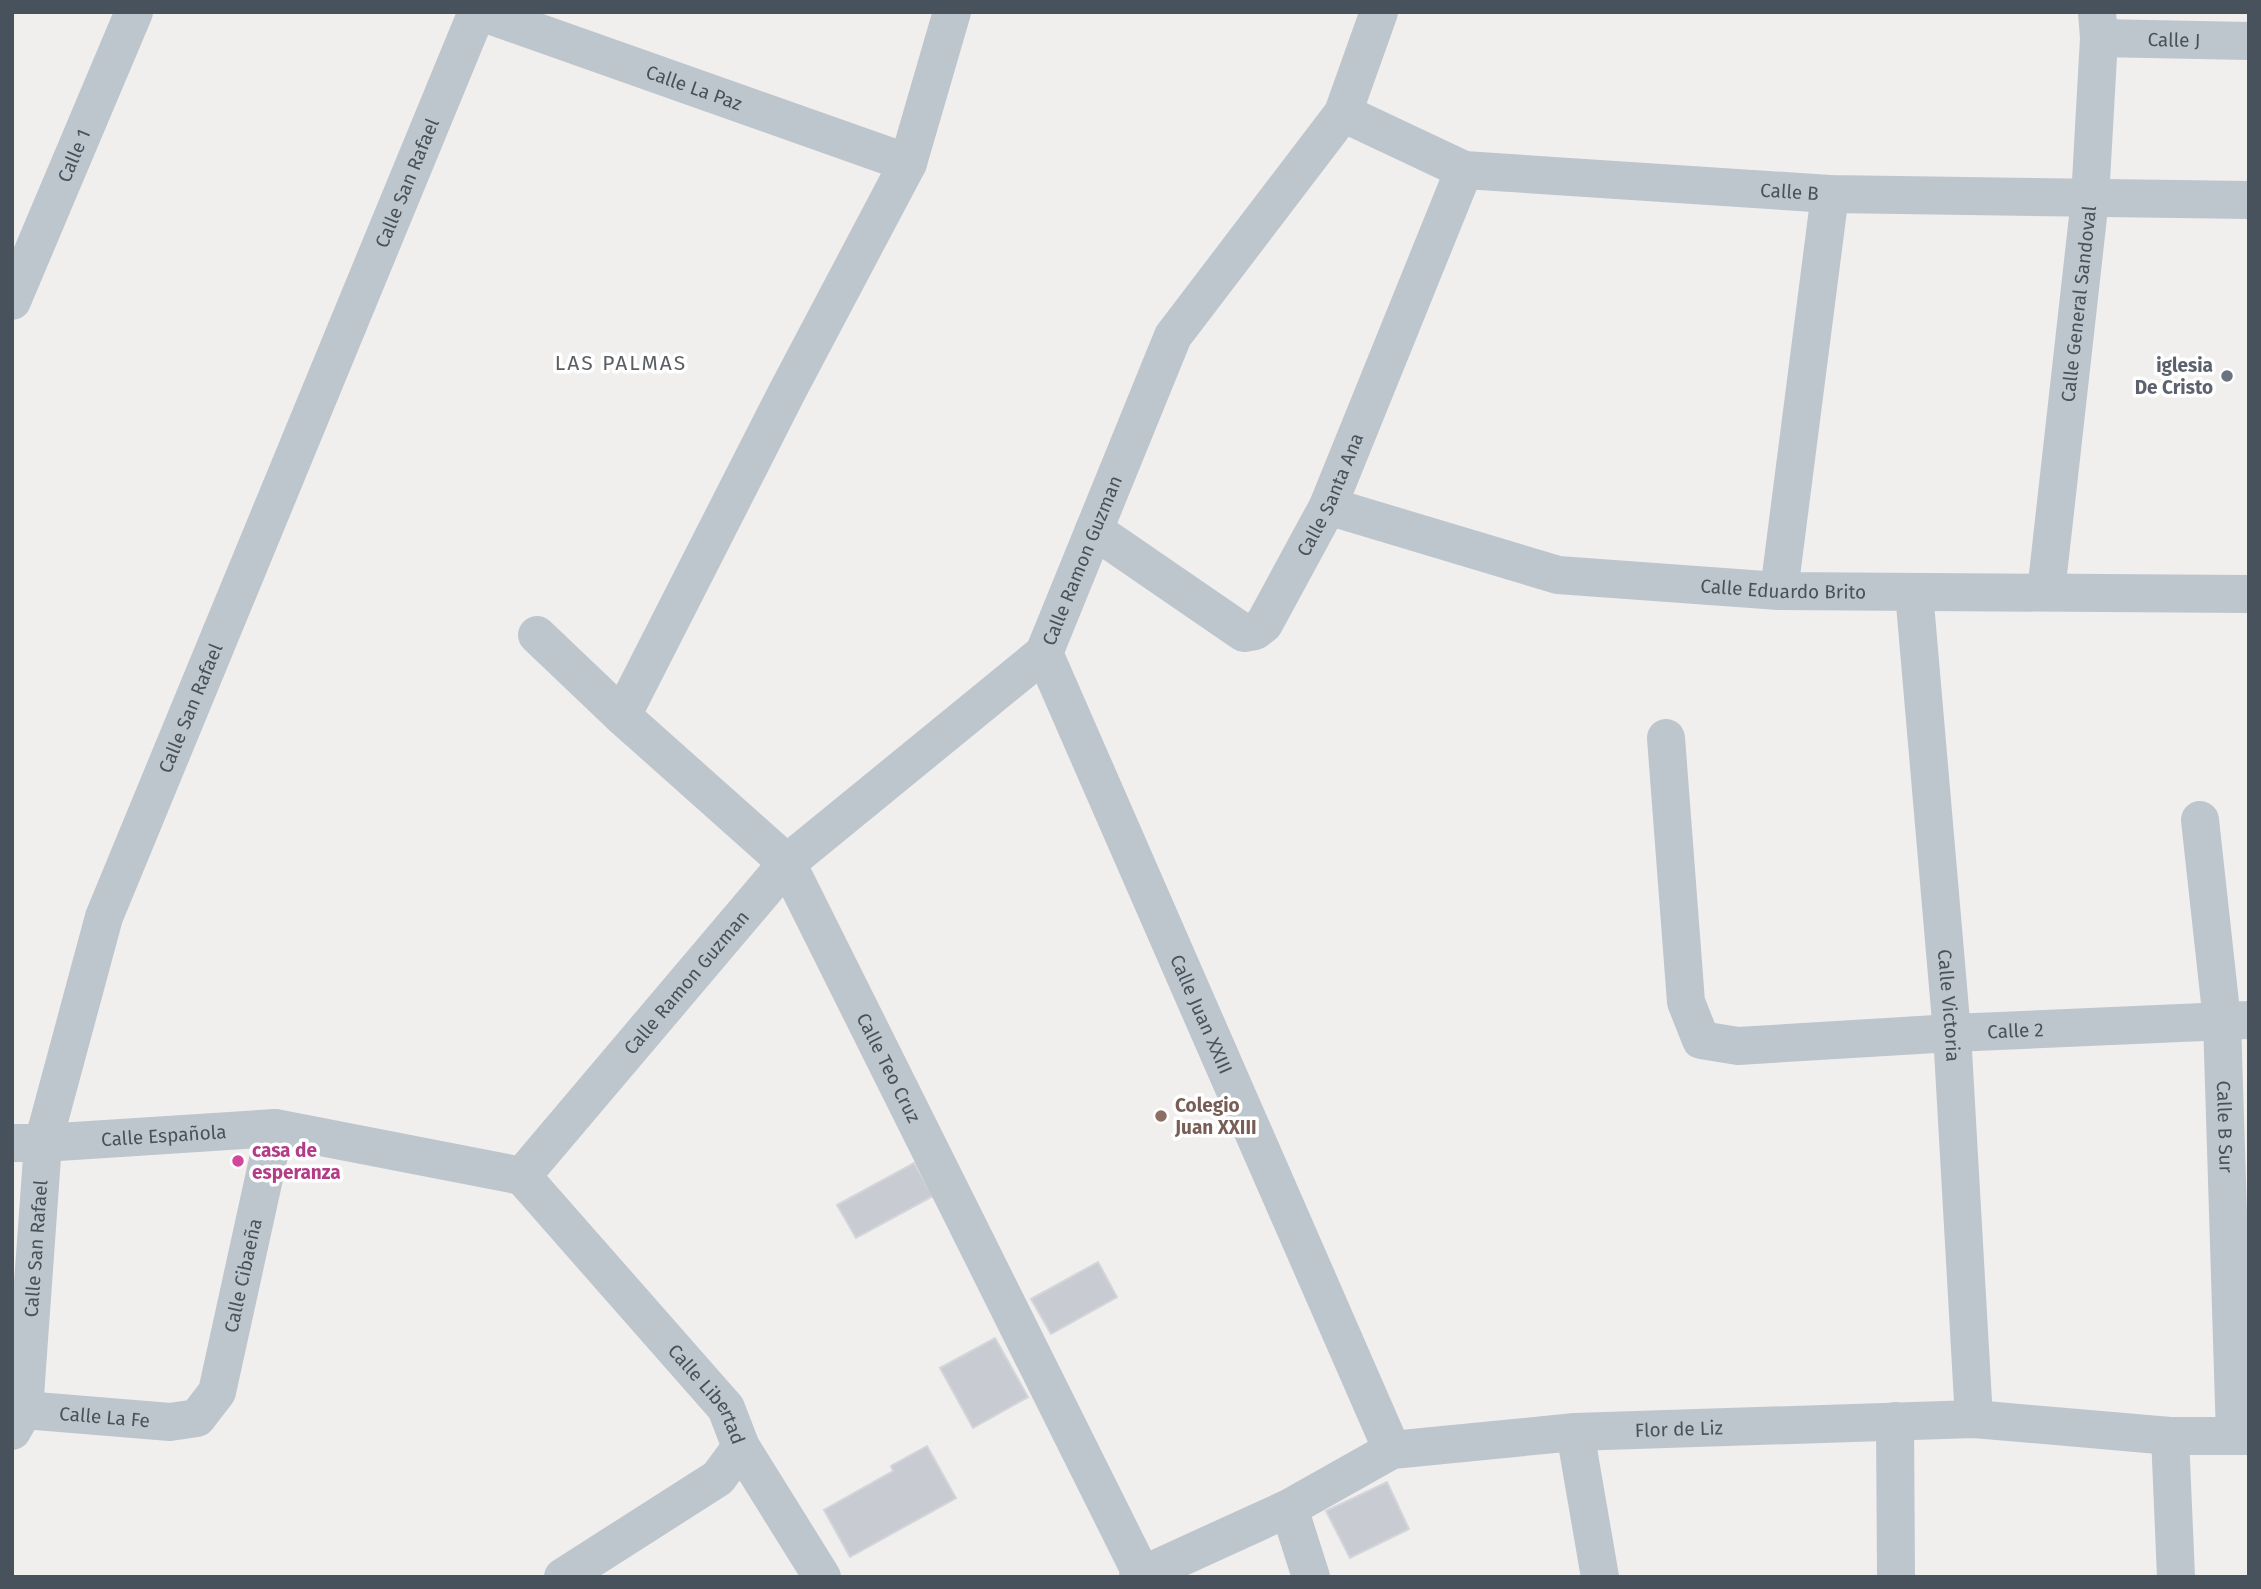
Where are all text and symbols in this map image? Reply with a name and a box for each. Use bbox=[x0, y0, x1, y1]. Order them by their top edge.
street label: Calle J bbox=[2147, 27, 2201, 52]
street label: Calle La Paz bbox=[643, 60, 745, 115]
street label: Calle San Rafael bbox=[370, 114, 444, 251]
street label: Calle 1 bbox=[52, 125, 95, 185]
street label: Calle B bbox=[1760, 178, 1820, 205]
street label: Calle General Sandoval bbox=[2056, 204, 2101, 403]
district label: LAS PALMAS bbox=[555, 350, 687, 376]
place label: iglesia De Cristo bbox=[2135, 354, 2213, 399]
marker: iglesia De Cristo bbox=[2219, 368, 2235, 384]
street label: Calle Santa Ana bbox=[1291, 429, 1368, 560]
street label: Calle Ramon Guzman bbox=[1037, 472, 1127, 649]
street label: Calle Eduardo Brito bbox=[1700, 574, 1866, 603]
street label: Calle San Rafael bbox=[153, 640, 227, 776]
street label: Calle Ramon Guzman bbox=[619, 905, 754, 1059]
street label: Calle Victoria bbox=[1933, 948, 1965, 1062]
street label: Calle Juan XXIII bbox=[1166, 951, 1238, 1077]
street label: Calle Teo Cruz bbox=[852, 1009, 926, 1126]
street label: Calle 2 bbox=[1987, 1017, 2044, 1043]
street label: Calle B Sur bbox=[2212, 1080, 2238, 1174]
place label: Colegio Juan XXIII bbox=[1174, 1094, 1257, 1139]
marker: Colegio Juan XXIII bbox=[1153, 1108, 1169, 1124]
street label: Calle Española bbox=[100, 1120, 227, 1151]
place label: casa de esperanza bbox=[252, 1139, 341, 1184]
marker: casa de esperanza bbox=[230, 1153, 246, 1169]
street label: Calle San Rafael bbox=[19, 1179, 52, 1318]
street label: Calle Cibaeña bbox=[219, 1216, 266, 1335]
street label: Calle Libertad bbox=[663, 1339, 750, 1447]
street label: Calle La Fe bbox=[59, 1401, 151, 1432]
street label: Flor de Liz bbox=[1634, 1416, 1723, 1442]

